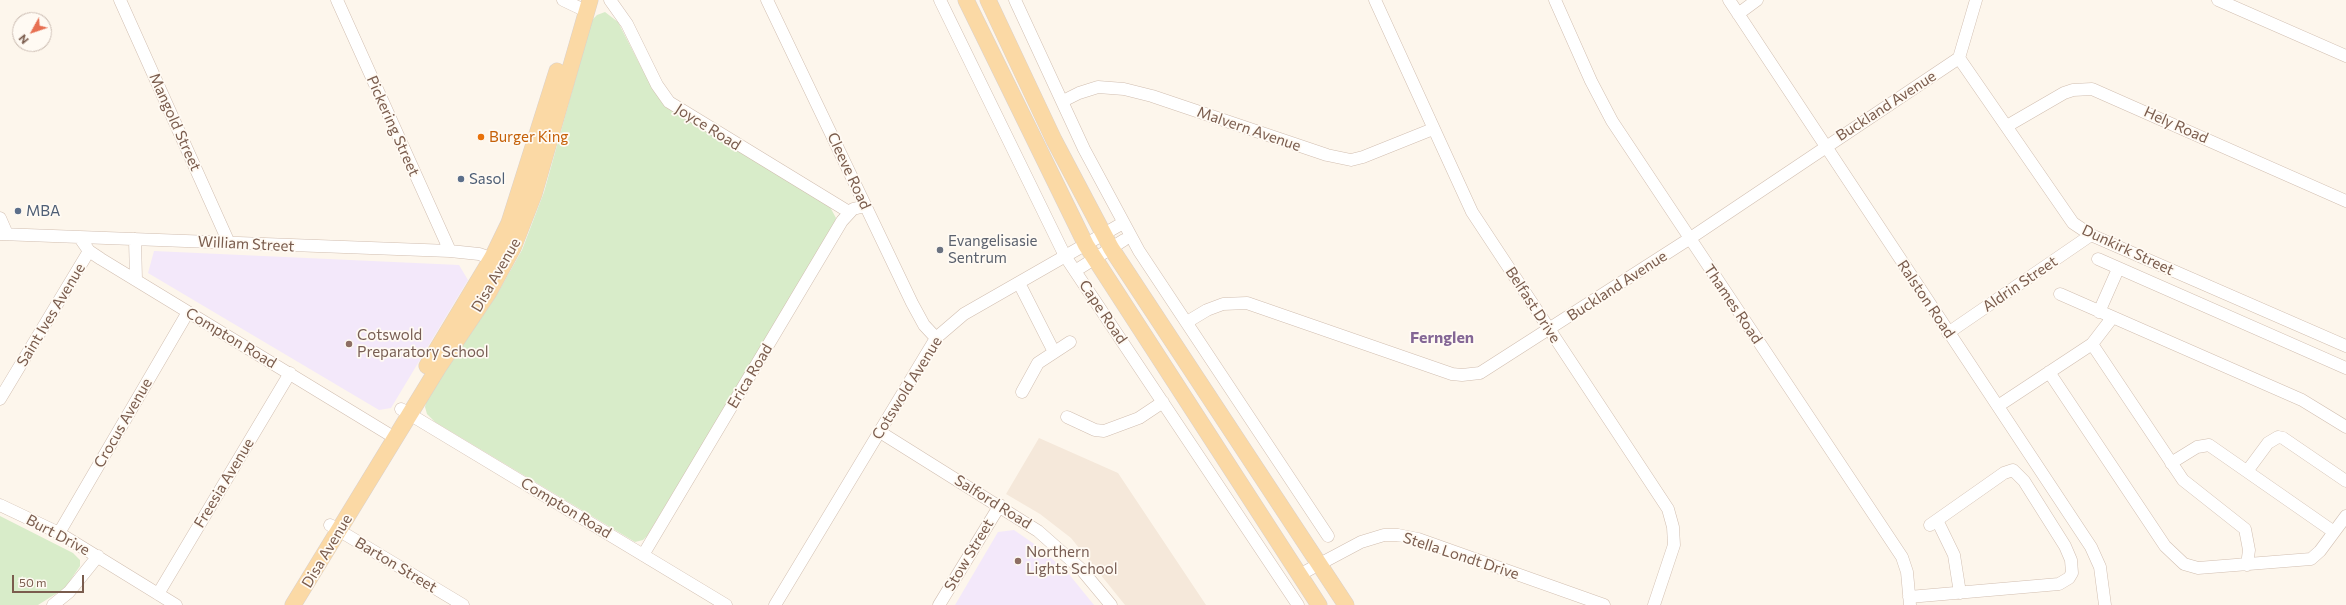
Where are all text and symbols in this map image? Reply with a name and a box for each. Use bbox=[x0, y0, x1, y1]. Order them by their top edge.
north arrow bbox=[12, 12, 52, 52]
text: N bbox=[16, 32, 31, 47]
street label: Buckland Avenue bbox=[1833, 67, 1939, 145]
street label: Mangold Street bbox=[145, 70, 205, 174]
street label: Pickering Street bbox=[363, 73, 423, 179]
street label: Joyce Road bbox=[672, 100, 744, 154]
street label: Malvern Avenue bbox=[1195, 103, 1303, 155]
street label: Hely Road bbox=[2141, 103, 2211, 147]
place label: Burger King bbox=[489, 128, 568, 146]
street label: Cleeve Road bbox=[823, 130, 875, 212]
marker: Burger King bbox=[476, 132, 486, 142]
place label: Sasol bbox=[469, 170, 505, 188]
marker: Sasol bbox=[456, 174, 466, 184]
place label: MBA bbox=[26, 202, 60, 220]
marker: MBA bbox=[13, 206, 23, 216]
street label: Dunkirk Street bbox=[2079, 221, 2177, 279]
street label: William Street bbox=[197, 232, 295, 256]
place label: Evangelisasie Sentrum bbox=[948, 232, 1037, 267]
street label: Disa Avenue bbox=[468, 235, 524, 315]
marker: Evangelisasie Sentrum bbox=[935, 245, 945, 255]
street label: Buckland Avenue bbox=[1564, 247, 1670, 325]
street label: Aldrin Street bbox=[1979, 252, 2061, 316]
street label: Ralston Road bbox=[1893, 257, 1959, 341]
street label: Saint Ives Avenue bbox=[13, 260, 89, 370]
street label: Thames Road bbox=[1700, 261, 1766, 347]
street label: Belfast Drive bbox=[1502, 264, 1564, 346]
street label: Cape Road bbox=[1075, 277, 1131, 347]
street label: Compton Road bbox=[182, 304, 280, 372]
place label: Cotswold Preparatory School bbox=[357, 326, 489, 361]
district label: Fernglen bbox=[1410, 328, 1474, 348]
street label: Cotswold Avenue bbox=[868, 333, 946, 443]
marker: Cotswold Preparatory School bbox=[344, 339, 354, 349]
street label: Erica Road bbox=[724, 341, 776, 411]
street label: Crocus Avenue bbox=[90, 375, 156, 471]
street label: Freesia Avenue bbox=[190, 435, 258, 531]
street label: Salford Road bbox=[951, 471, 1035, 533]
street label: Compton Road bbox=[517, 474, 615, 542]
street label: Burt Drive bbox=[23, 511, 93, 559]
street label: Disa Avenue bbox=[298, 511, 356, 591]
street label: Stow Street bbox=[941, 516, 997, 594]
street label: Stella Londt Drive bbox=[1401, 529, 1521, 583]
street label: Barton Street bbox=[352, 533, 440, 597]
place label: Northern Lights School bbox=[1026, 543, 1118, 578]
marker: Northern Lights School bbox=[1013, 556, 1023, 566]
scale bar bbox=[14, 567, 86, 593]
text: 50 m bbox=[19, 575, 47, 589]

